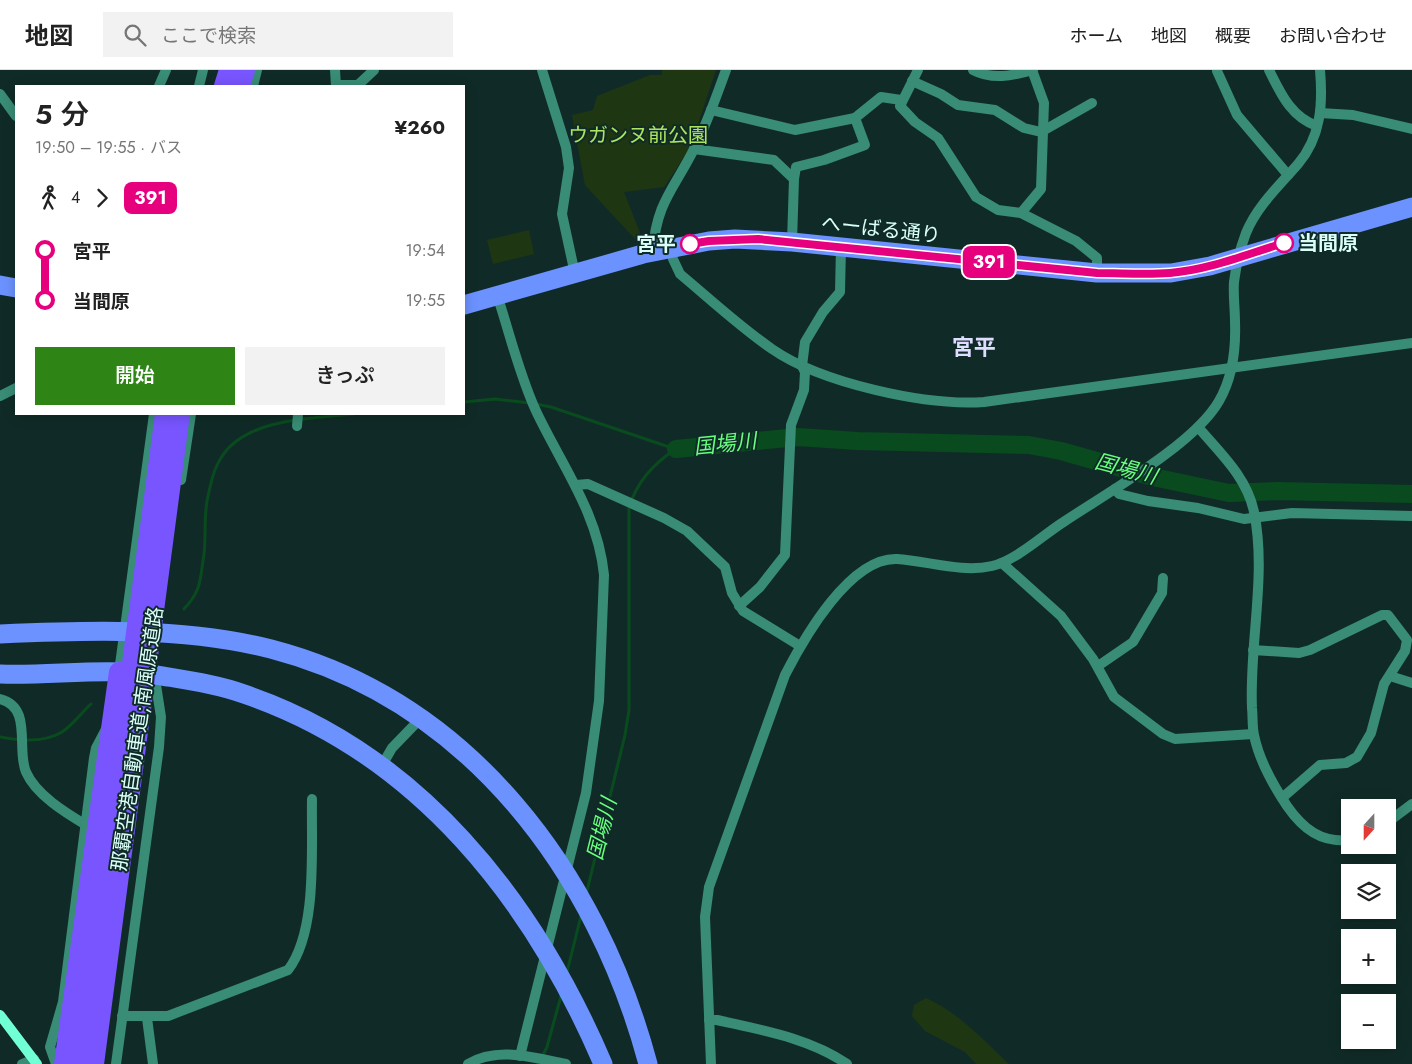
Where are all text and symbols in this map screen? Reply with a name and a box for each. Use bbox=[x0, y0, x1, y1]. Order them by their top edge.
search box bbox=[103, 12, 453, 57]
text: 地図 bbox=[25, 18, 73, 53]
icon: search bbox=[121, 21, 149, 49]
text: ここで検索 bbox=[161, 22, 256, 49]
text: ホーム bbox=[1070, 23, 1123, 49]
text: 地図 bbox=[1151, 23, 1187, 49]
text: 概要 bbox=[1215, 23, 1251, 49]
text: お問い合わせ bbox=[1279, 23, 1387, 49]
text: 5 分 bbox=[35, 94, 89, 135]
text: ¥260 bbox=[395, 114, 445, 141]
park label: ウガンヌ前公園 bbox=[568, 121, 708, 150]
text: 19:50 – 19:55 · バス bbox=[35, 136, 182, 159]
icon: walk bbox=[35, 184, 63, 212]
icon: forward bbox=[88, 184, 116, 212]
text: 391 bbox=[134, 185, 167, 211]
text: 4 bbox=[71, 186, 80, 209]
street label: へーばる通り bbox=[820, 209, 942, 250]
place label: 当間原 bbox=[1298, 229, 1358, 258]
place label: 宮平 bbox=[636, 230, 676, 259]
marker: 当間原 bbox=[1274, 233, 1294, 253]
marker: 宮平 bbox=[680, 234, 700, 254]
text: 宮平 bbox=[73, 238, 111, 265]
text: 19:54 bbox=[405, 239, 445, 262]
line badge: 391 bbox=[960, 246, 1018, 278]
text: 391 bbox=[973, 249, 1005, 275]
text: 当間原 bbox=[73, 288, 130, 315]
text: 19:55 bbox=[406, 289, 445, 312]
district label: 宮平 bbox=[952, 331, 996, 363]
button: 開始 bbox=[35, 347, 235, 405]
button: きっぷ bbox=[245, 347, 445, 405]
water label: 国場川 bbox=[692, 426, 760, 462]
water label: 国場川 bbox=[1092, 446, 1162, 492]
street label: 那覇空港自動車道;南風原道路 bbox=[105, 605, 170, 873]
water label: 国場川 bbox=[580, 793, 625, 863]
north arrow bbox=[1341, 799, 1396, 854]
map controls bbox=[1341, 799, 1396, 1049]
button: layers bbox=[1341, 864, 1396, 919]
button: + bbox=[1341, 929, 1396, 984]
button: − bbox=[1341, 994, 1396, 1049]

